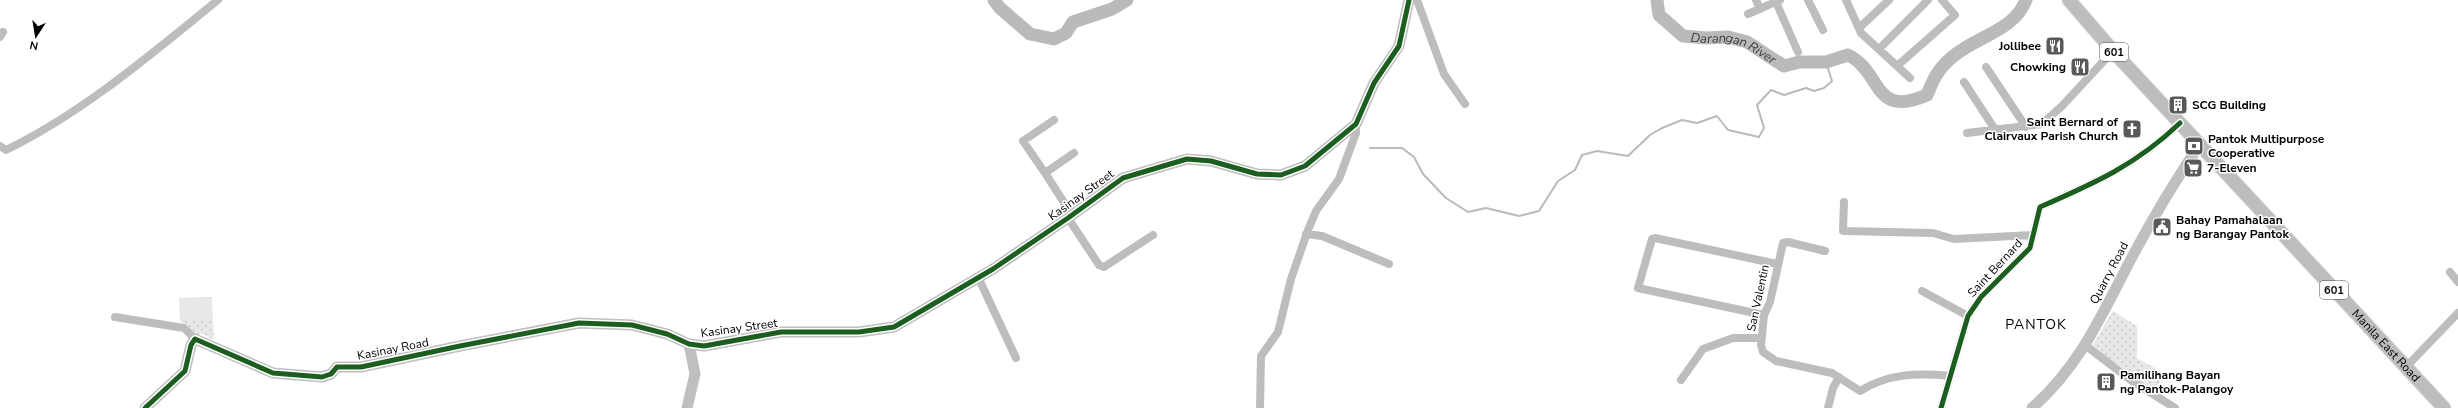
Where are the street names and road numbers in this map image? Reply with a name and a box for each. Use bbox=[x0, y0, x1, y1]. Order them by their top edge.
road number: 601 bbox=[2100, 43, 2128, 61]
street label: Kasinay Street bbox=[1045, 165, 1118, 224]
street label: Saint Bernard bbox=[1964, 236, 2026, 300]
street label: Quarry Road bbox=[2086, 239, 2132, 307]
street label: San Valentin bbox=[1743, 263, 1773, 333]
road number: 601 bbox=[2320, 281, 2348, 299]
street label: Manila East Road bbox=[2348, 306, 2424, 385]
street label: Kasinay Street bbox=[699, 315, 779, 341]
street label: Kasinay Road bbox=[356, 334, 430, 364]

